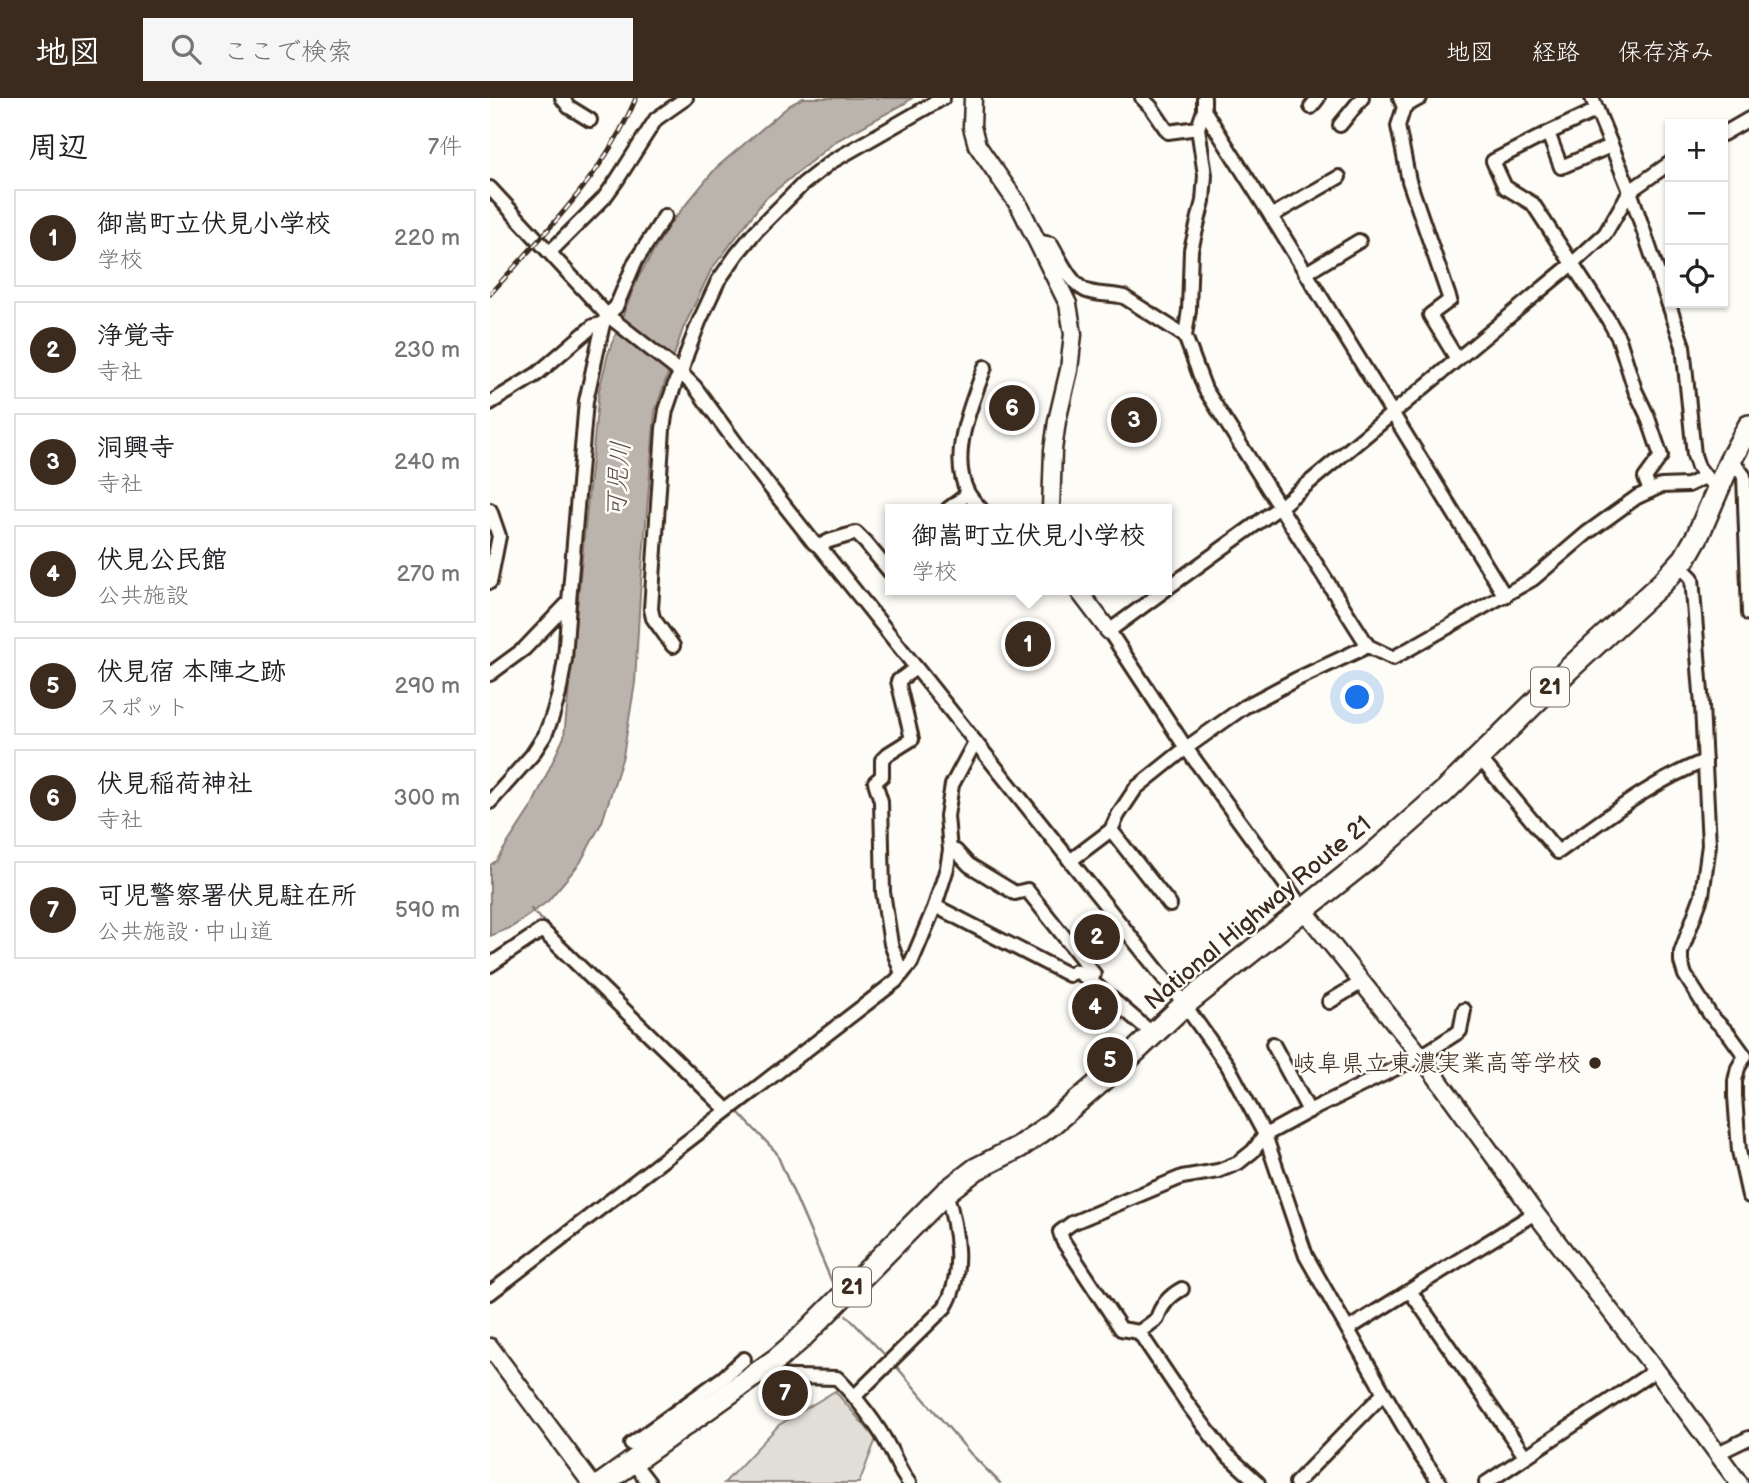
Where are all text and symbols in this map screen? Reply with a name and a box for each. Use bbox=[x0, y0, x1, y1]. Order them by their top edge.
search box bbox=[143, 18, 633, 81]
icon: search bbox=[167, 30, 205, 68]
text: 地図 bbox=[35, 33, 101, 73]
text: ここで検索 bbox=[223, 37, 353, 68]
text: 地図 bbox=[1446, 38, 1494, 67]
text: 経路 bbox=[1532, 38, 1580, 67]
text: 保存済み bbox=[1618, 38, 1714, 67]
map controls bbox=[1665, 119, 1728, 308]
button: + bbox=[1665, 119, 1728, 182]
text: 周辺 bbox=[28, 130, 88, 166]
text: 7件 bbox=[428, 133, 462, 161]
button: − bbox=[1665, 182, 1728, 245]
text: 御嵩町立伏見小学校 bbox=[97, 209, 331, 240]
text: 1 bbox=[48, 224, 58, 252]
text: 220 m bbox=[394, 224, 460, 252]
button: locate bbox=[1665, 245, 1728, 308]
text: 学校 bbox=[97, 246, 143, 274]
text: 浄覚寺 bbox=[97, 321, 175, 352]
text: 2 bbox=[46, 336, 60, 364]
text: 230 m bbox=[394, 336, 460, 364]
text: 寺社 bbox=[97, 358, 143, 386]
pin: 6 bbox=[989, 382, 1035, 434]
pin: 3 bbox=[1111, 394, 1157, 446]
text: 洞興寺 bbox=[97, 433, 175, 464]
water label: 可児川 bbox=[601, 440, 637, 520]
text: 3 bbox=[46, 448, 60, 476]
text: 240 m bbox=[394, 448, 460, 476]
text: 寺社 bbox=[97, 470, 143, 498]
popup bbox=[885, 504, 1172, 595]
text: 御嵩町立伏見小学校 bbox=[911, 521, 1146, 552]
text: 伏見公民館 bbox=[97, 545, 227, 576]
text: 学校 bbox=[911, 558, 957, 586]
text: 4 bbox=[46, 560, 60, 588]
text: 270 m bbox=[396, 560, 460, 588]
text: 公共施設 bbox=[97, 582, 189, 610]
pin: 1 bbox=[1005, 618, 1051, 670]
text: 伏見宿 本陣之跡 bbox=[97, 657, 286, 688]
road number: 21 bbox=[1531, 667, 1569, 706]
text: 5 bbox=[46, 672, 60, 700]
text: 290 m bbox=[394, 672, 460, 700]
your location bbox=[1340, 680, 1374, 714]
text: スポット bbox=[97, 694, 189, 722]
text: 伏見稲荷神社 bbox=[97, 769, 253, 800]
text: 6 bbox=[46, 784, 60, 812]
text: 300 m bbox=[394, 784, 460, 812]
text: 寺社 bbox=[97, 806, 143, 834]
street label: National Highway Route 21 bbox=[1139, 810, 1377, 1016]
text: 可児警察署伏見駐在所 bbox=[97, 881, 357, 912]
text: 7 bbox=[47, 896, 59, 924]
text: 590 m bbox=[395, 896, 460, 924]
pin: 2 bbox=[1074, 911, 1120, 963]
text: 公共施設 · 中山道 bbox=[97, 918, 273, 946]
pin: 4 bbox=[1072, 981, 1118, 1033]
pin: 5 bbox=[1087, 1034, 1133, 1086]
place label: 岐阜県立東濃実業高等学校 bbox=[1293, 1049, 1581, 1078]
marker: 岐阜県立東濃実業高等学校 bbox=[1587, 1055, 1603, 1071]
road number: 21 bbox=[833, 1268, 871, 1306]
pin: 7 bbox=[762, 1367, 808, 1419]

